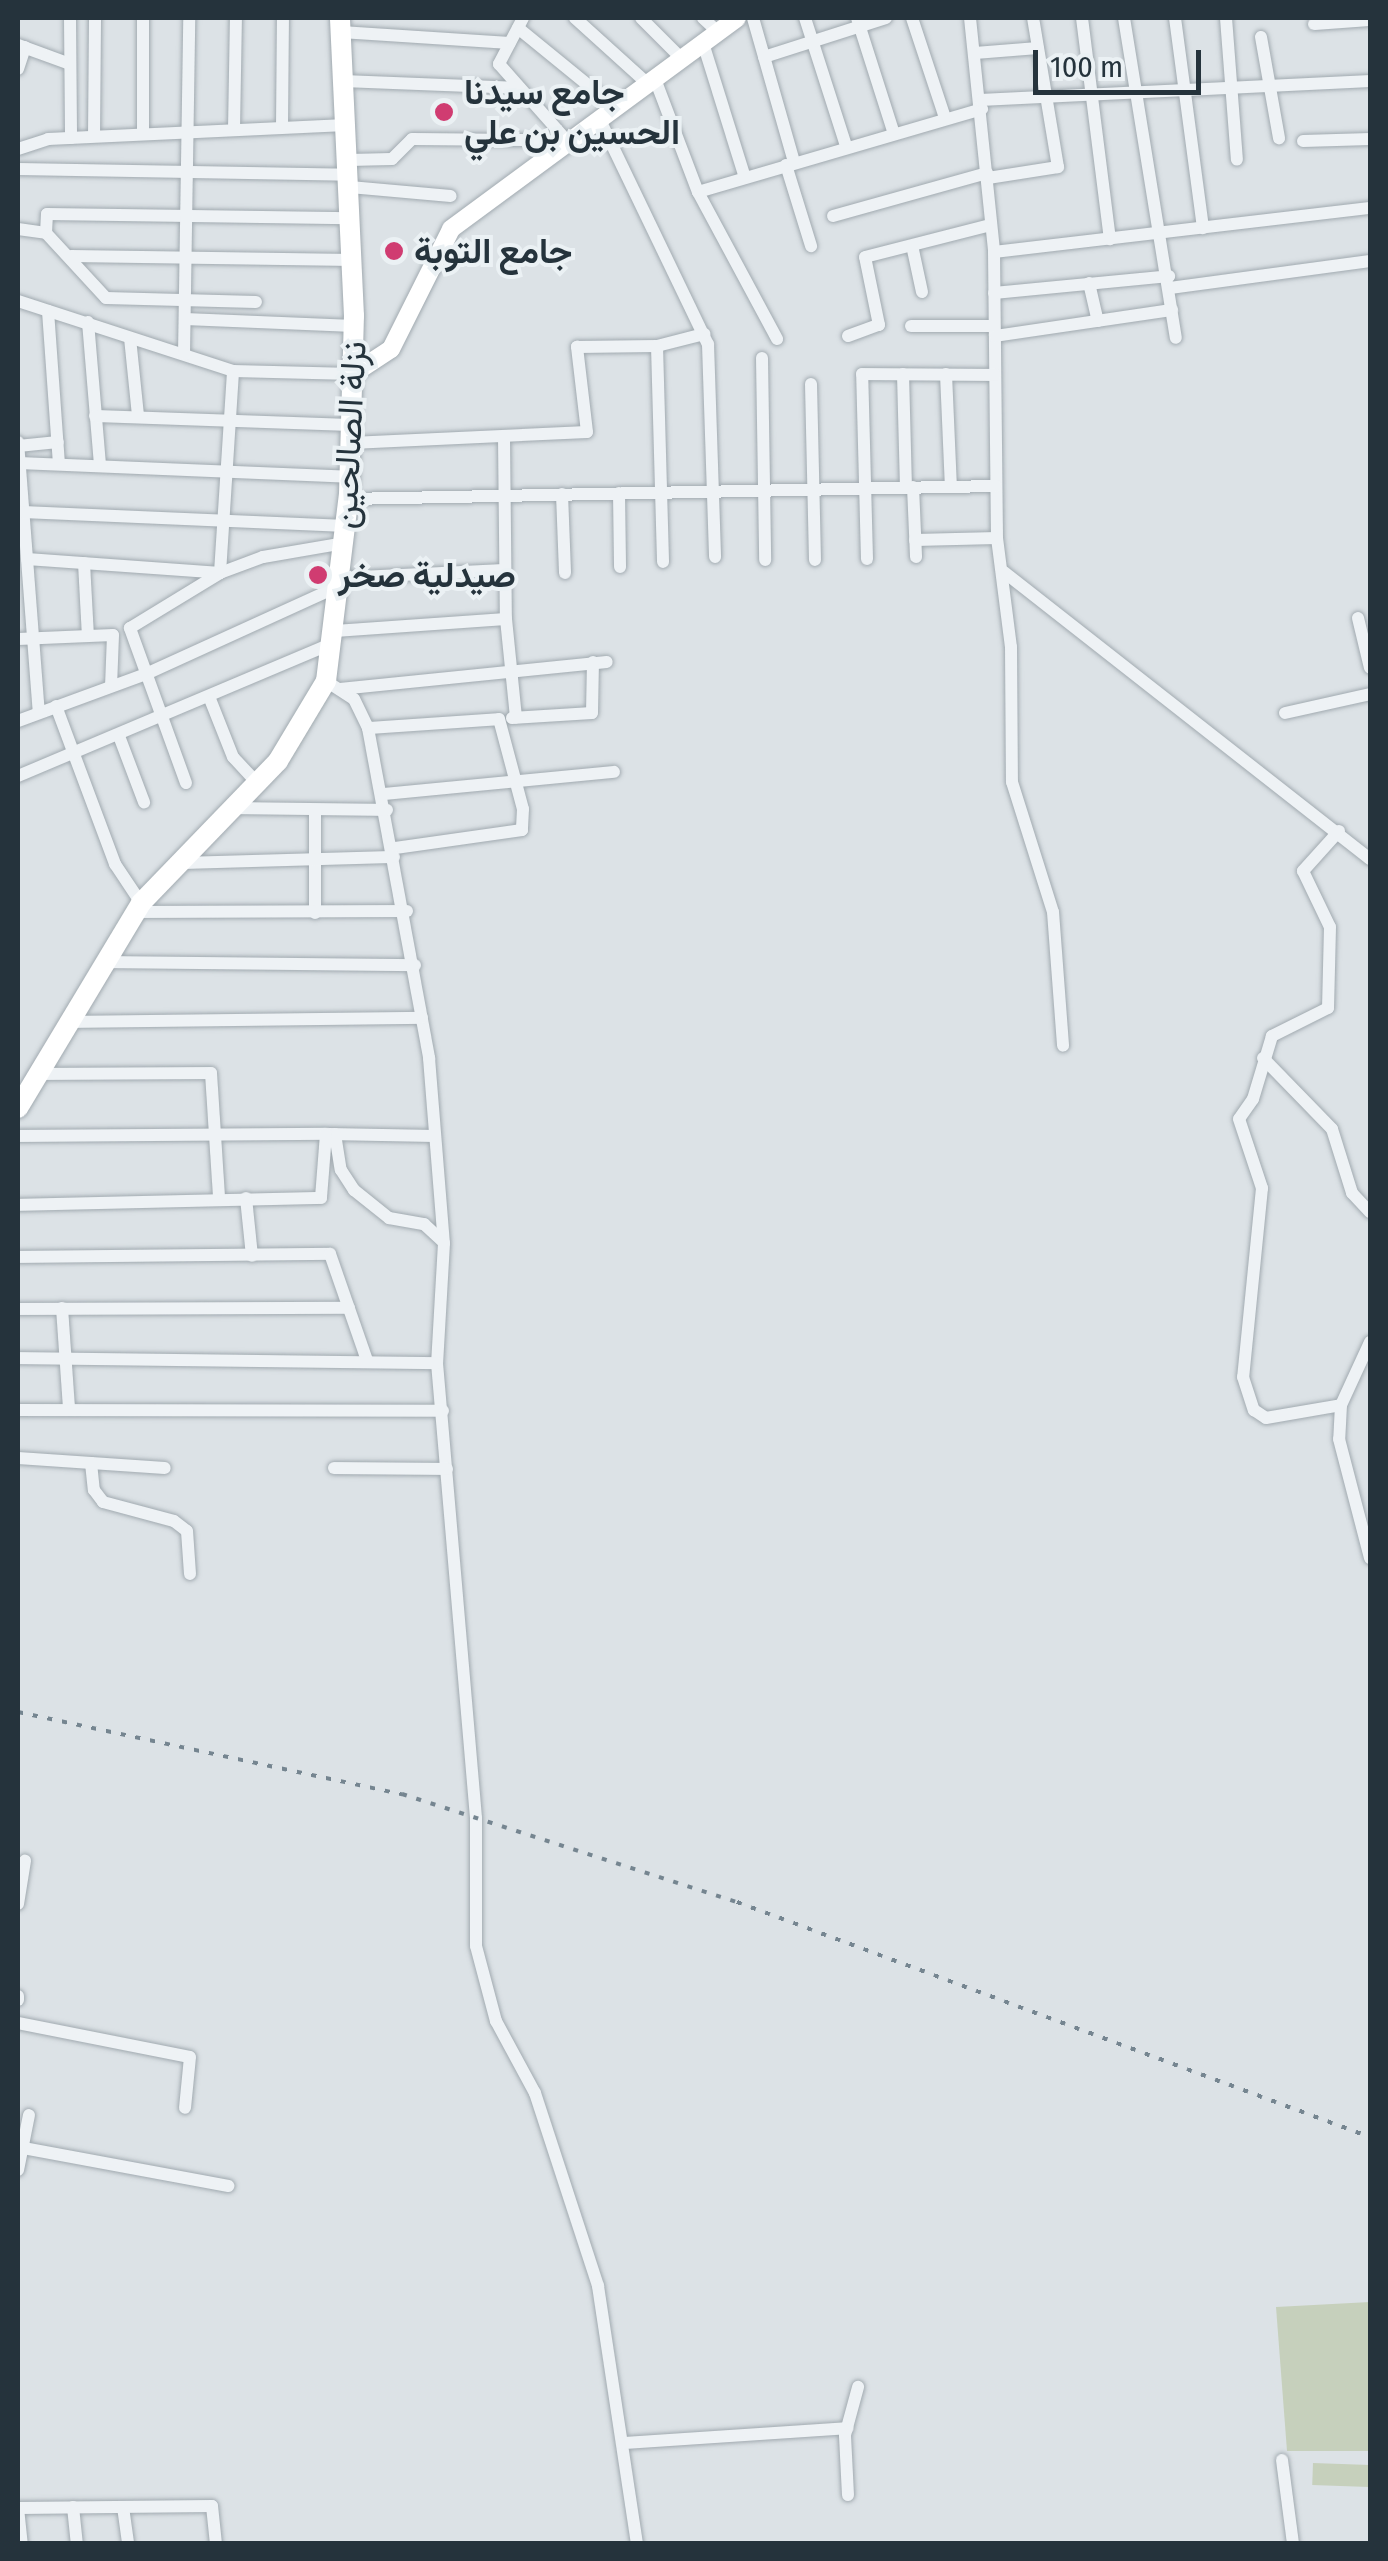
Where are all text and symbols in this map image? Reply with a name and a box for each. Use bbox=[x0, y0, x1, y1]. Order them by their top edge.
scale bar bbox=[1038, 30, 1206, 92]
text: 100 m bbox=[1050, 49, 1123, 85]
place label: جامع سيدنا الحسين بن علي bbox=[464, 71, 680, 153]
marker: جامع سيدنا الحسين بن علي bbox=[433, 101, 455, 123]
place label: جامع التوبة bbox=[414, 230, 572, 272]
marker: جامع التوبة bbox=[383, 240, 405, 262]
street label: نزلة الصالحين bbox=[323, 340, 375, 530]
place label: صيدلية صخر bbox=[338, 554, 516, 596]
marker: صيدلية صخر bbox=[307, 564, 329, 586]

